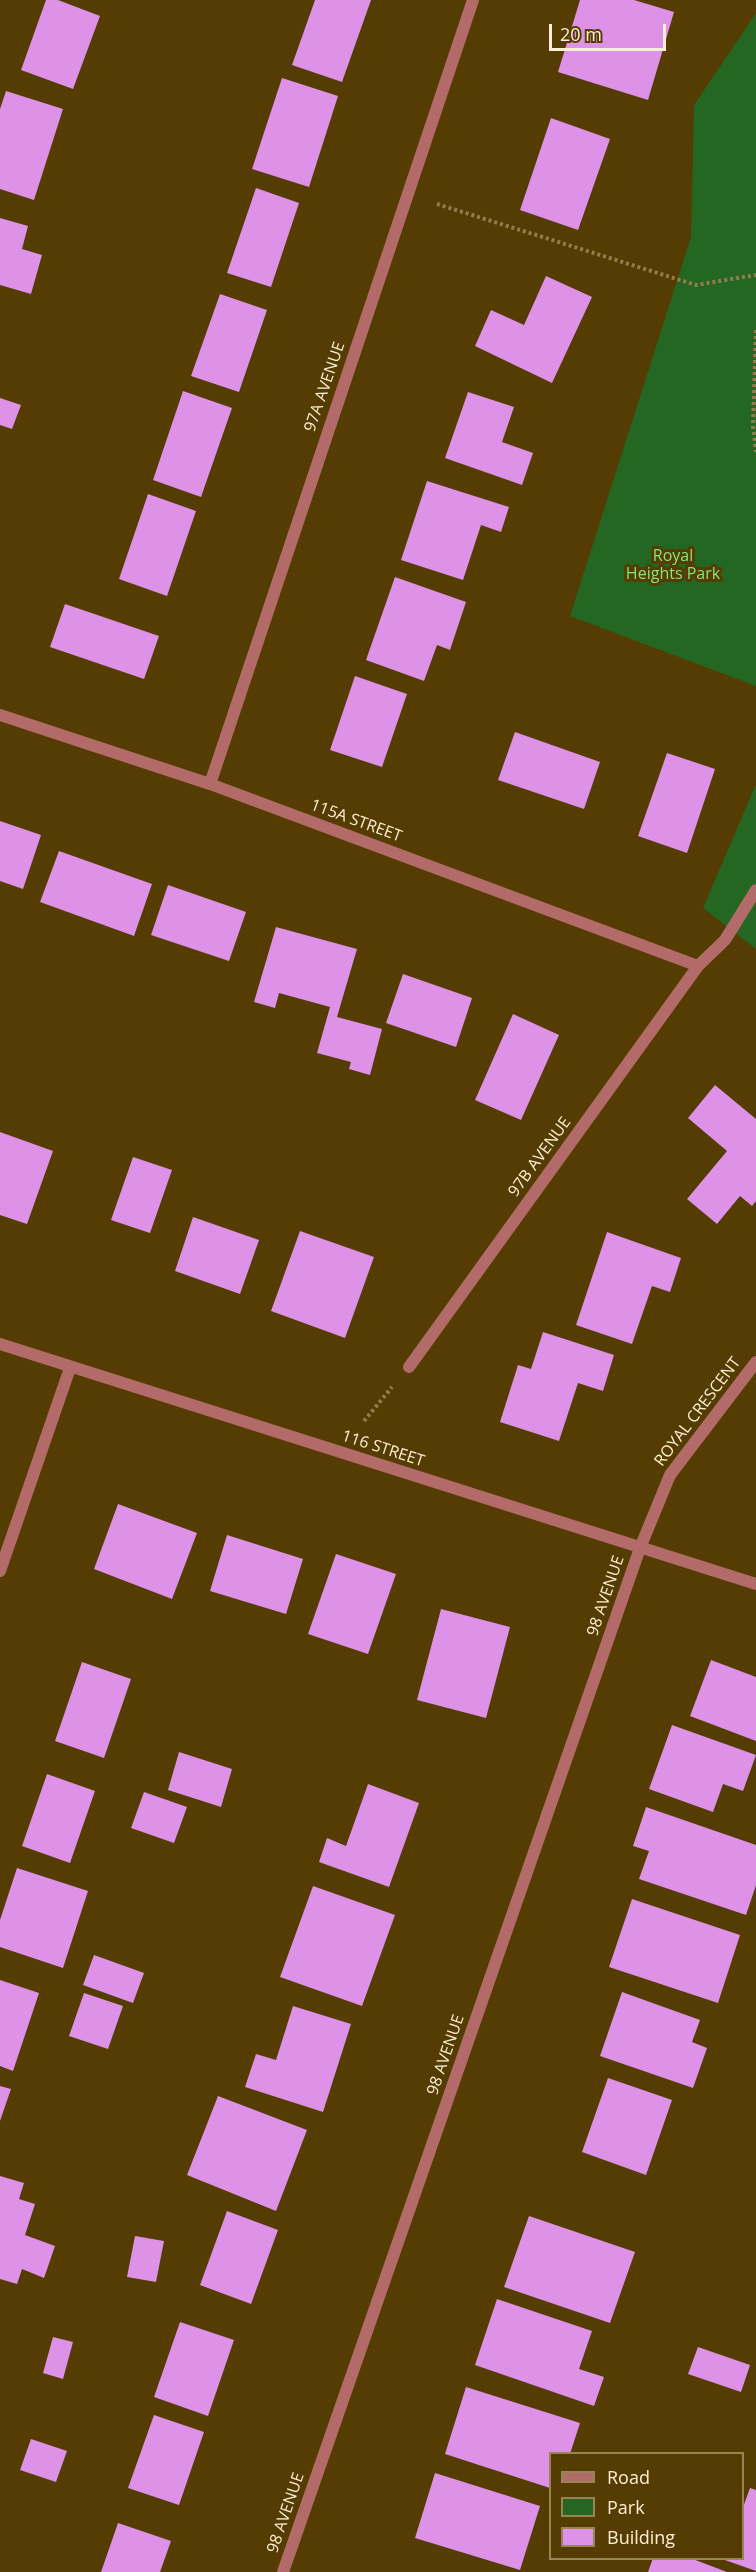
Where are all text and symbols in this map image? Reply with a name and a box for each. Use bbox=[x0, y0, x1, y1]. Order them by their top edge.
scale bar bbox=[552, 12, 669, 50]
text: 20 m bbox=[560, 22, 602, 46]
street label: 97A AVENUE bbox=[301, 340, 349, 434]
park label: Royal Heights Park bbox=[626, 546, 720, 584]
street label: 115A STREET bbox=[308, 796, 404, 846]
street label: 97B AVENUE bbox=[505, 1113, 575, 1201]
street label: ROYAL CRESCENT bbox=[651, 1354, 745, 1470]
street label: 116 STREET bbox=[339, 1427, 427, 1471]
street label: 98 AVENUE bbox=[583, 1553, 629, 1639]
street label: 98 AVENUE bbox=[423, 2012, 469, 2098]
legend bbox=[549, 2452, 744, 2560]
text: Road bbox=[607, 2465, 650, 2489]
street label: 98 AVENUE bbox=[263, 2470, 309, 2556]
text: Park bbox=[607, 2495, 645, 2519]
text: Building bbox=[607, 2525, 675, 2549]

